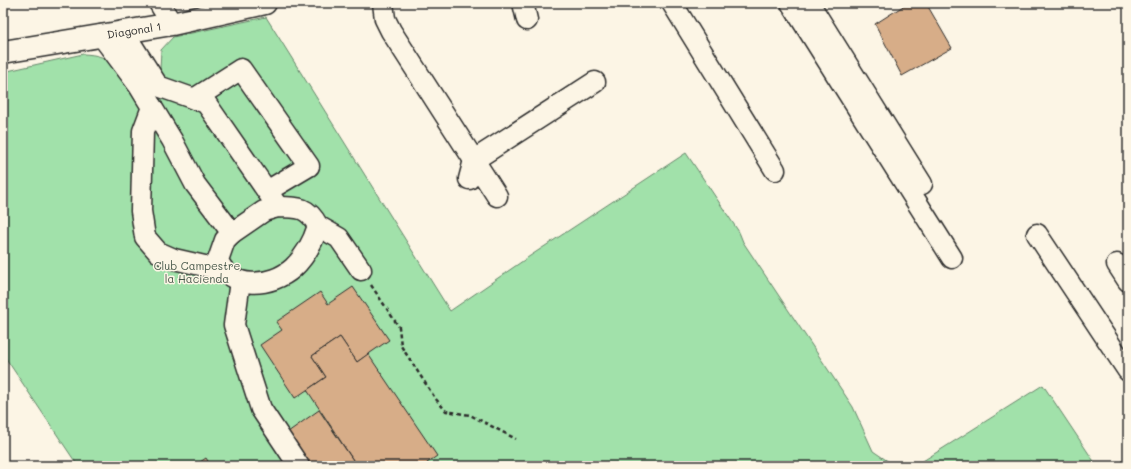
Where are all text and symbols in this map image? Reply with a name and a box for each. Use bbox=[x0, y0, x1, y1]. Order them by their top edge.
street label: Diagonal 1 bbox=[106, 18, 162, 42]
park label: Club Campestre la Hacienda bbox=[154, 258, 241, 286]

